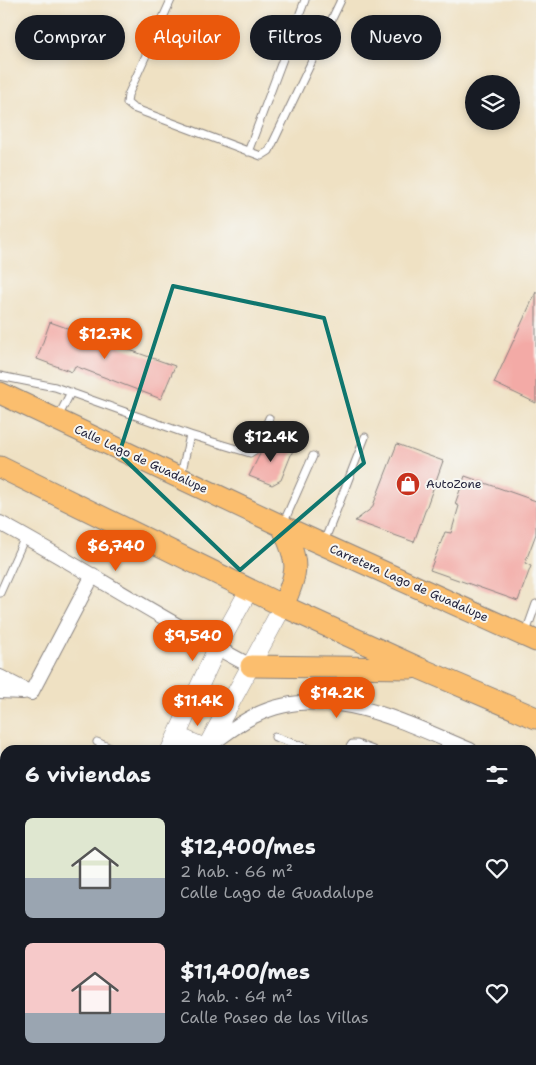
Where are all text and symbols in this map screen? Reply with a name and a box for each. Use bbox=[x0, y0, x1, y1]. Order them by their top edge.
chip: Comprar bbox=[15, 15, 125, 60]
chip: Alquilar bbox=[135, 15, 240, 60]
chip: Filtros bbox=[250, 15, 341, 60]
chip: Nuevo bbox=[351, 15, 441, 60]
map controls bbox=[465, 75, 520, 130]
button: layers bbox=[465, 75, 520, 130]
pin: $12.7K bbox=[64, 318, 146, 360]
text: $12.7K bbox=[78, 323, 132, 344]
pin: $12.4K bbox=[230, 420, 312, 463]
street label: Calle Lago de Guadalupe bbox=[72, 421, 210, 497]
text: $12.4K bbox=[244, 426, 298, 447]
shop icon: AutoZone bbox=[395, 471, 421, 497]
place label: AutoZone bbox=[426, 476, 482, 492]
pin: $6,740 bbox=[75, 530, 157, 572]
text: $6,740 bbox=[87, 535, 145, 556]
street label: Carretera Lago de Guadalupe bbox=[327, 541, 491, 625]
pin: $9,540 bbox=[152, 620, 234, 662]
text: $9,540 bbox=[164, 625, 222, 646]
pin: $14.2K bbox=[296, 676, 378, 719]
text: $14.2K bbox=[310, 682, 364, 703]
pin: $11.4K bbox=[157, 684, 239, 727]
text: $11.4K bbox=[173, 690, 223, 711]
text: 6 viviendas bbox=[25, 761, 151, 789]
icon: filters bbox=[483, 761, 511, 789]
text: $12,400/mes bbox=[180, 833, 316, 861]
icon: home bbox=[65, 838, 125, 898]
icon: heart bbox=[483, 854, 511, 882]
text: 2 hab. · 66 m² bbox=[180, 861, 293, 882]
text: Calle Lago de Guadalupe bbox=[180, 882, 374, 903]
text: $11,400/mes bbox=[180, 958, 310, 986]
icon: home bbox=[65, 963, 125, 1023]
icon: heart bbox=[483, 979, 511, 1007]
text: 2 hab. · 64 m² bbox=[180, 986, 293, 1007]
text: Calle Paseo de las Villas bbox=[180, 1007, 369, 1028]

